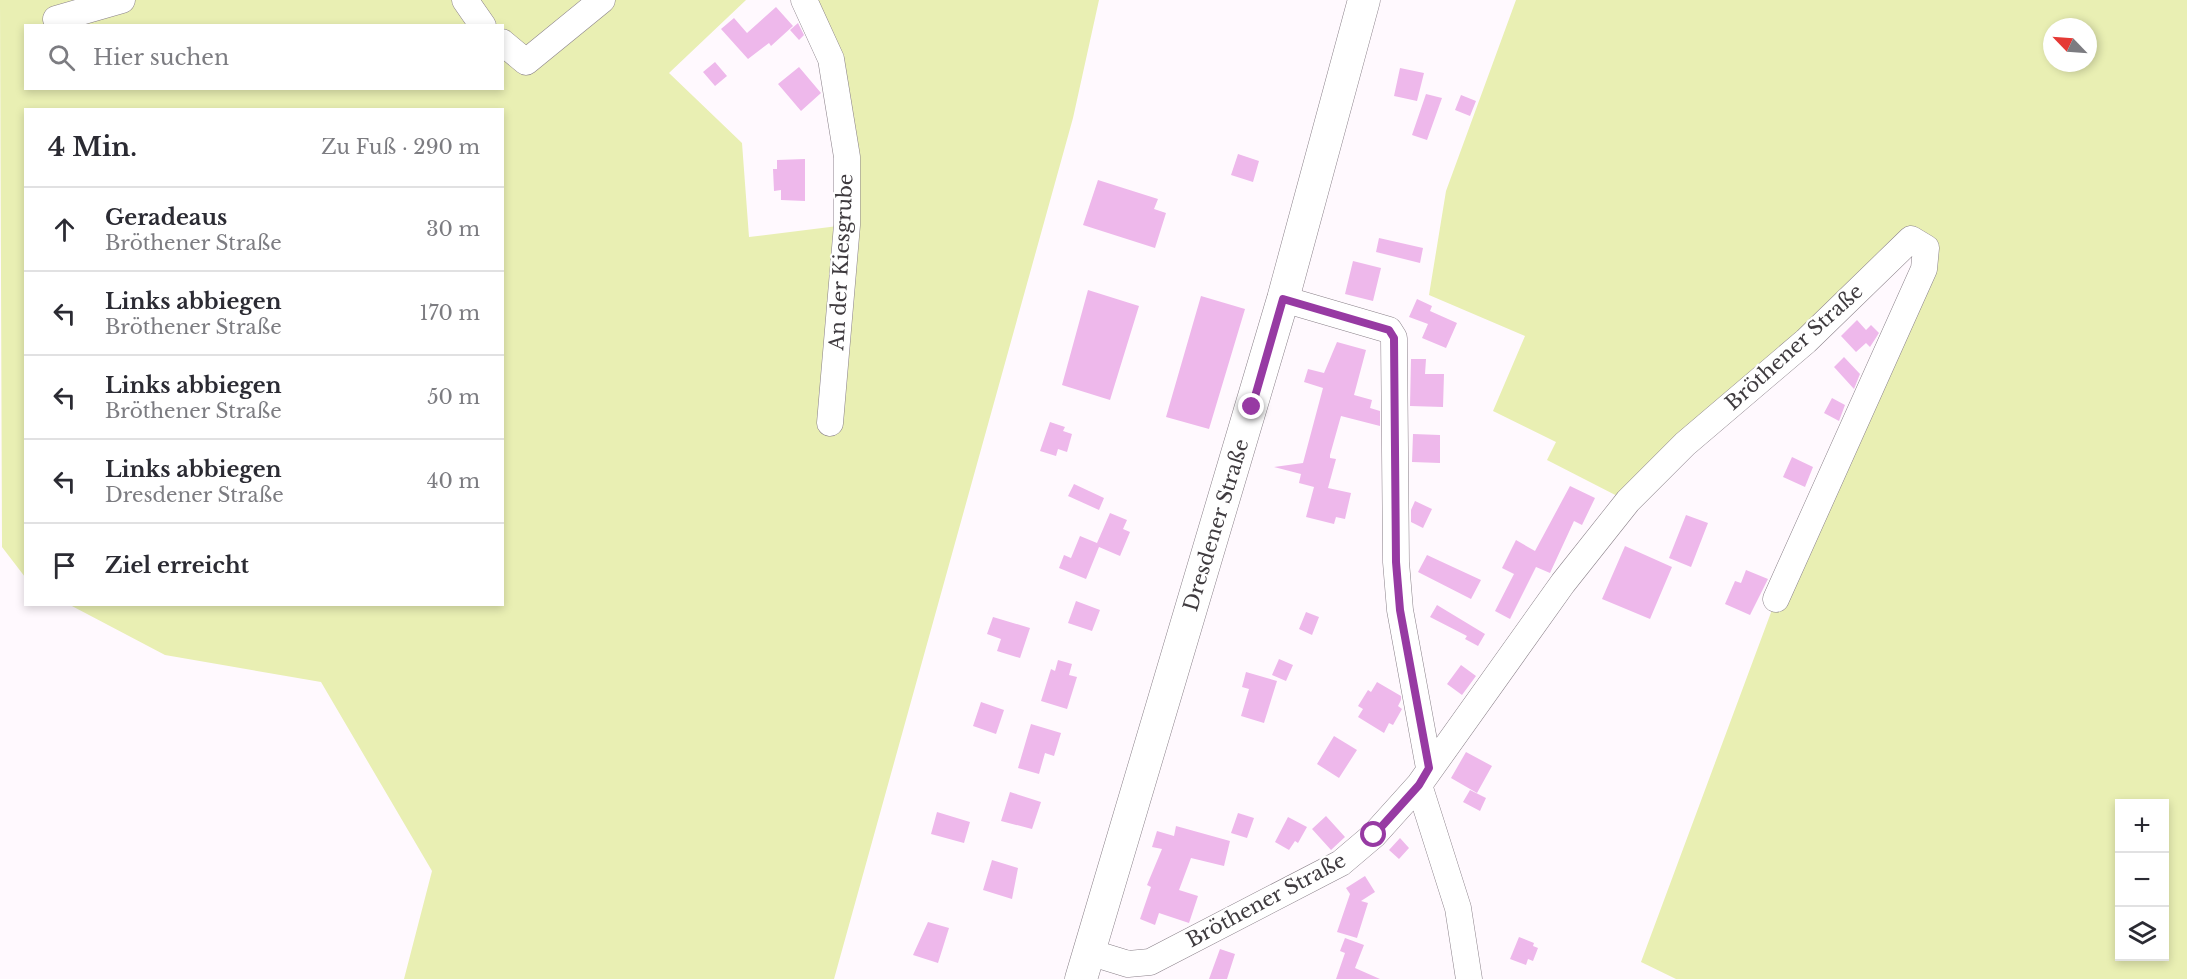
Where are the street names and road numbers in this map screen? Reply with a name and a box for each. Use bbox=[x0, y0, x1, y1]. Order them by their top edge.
street label: An der Kiesgrube bbox=[824, 173, 858, 352]
street label: Bröthener Straße bbox=[1720, 279, 1868, 415]
street label: Dresdener Straße bbox=[1178, 436, 1254, 614]
street label: Bröthener Straße bbox=[1182, 848, 1350, 952]

